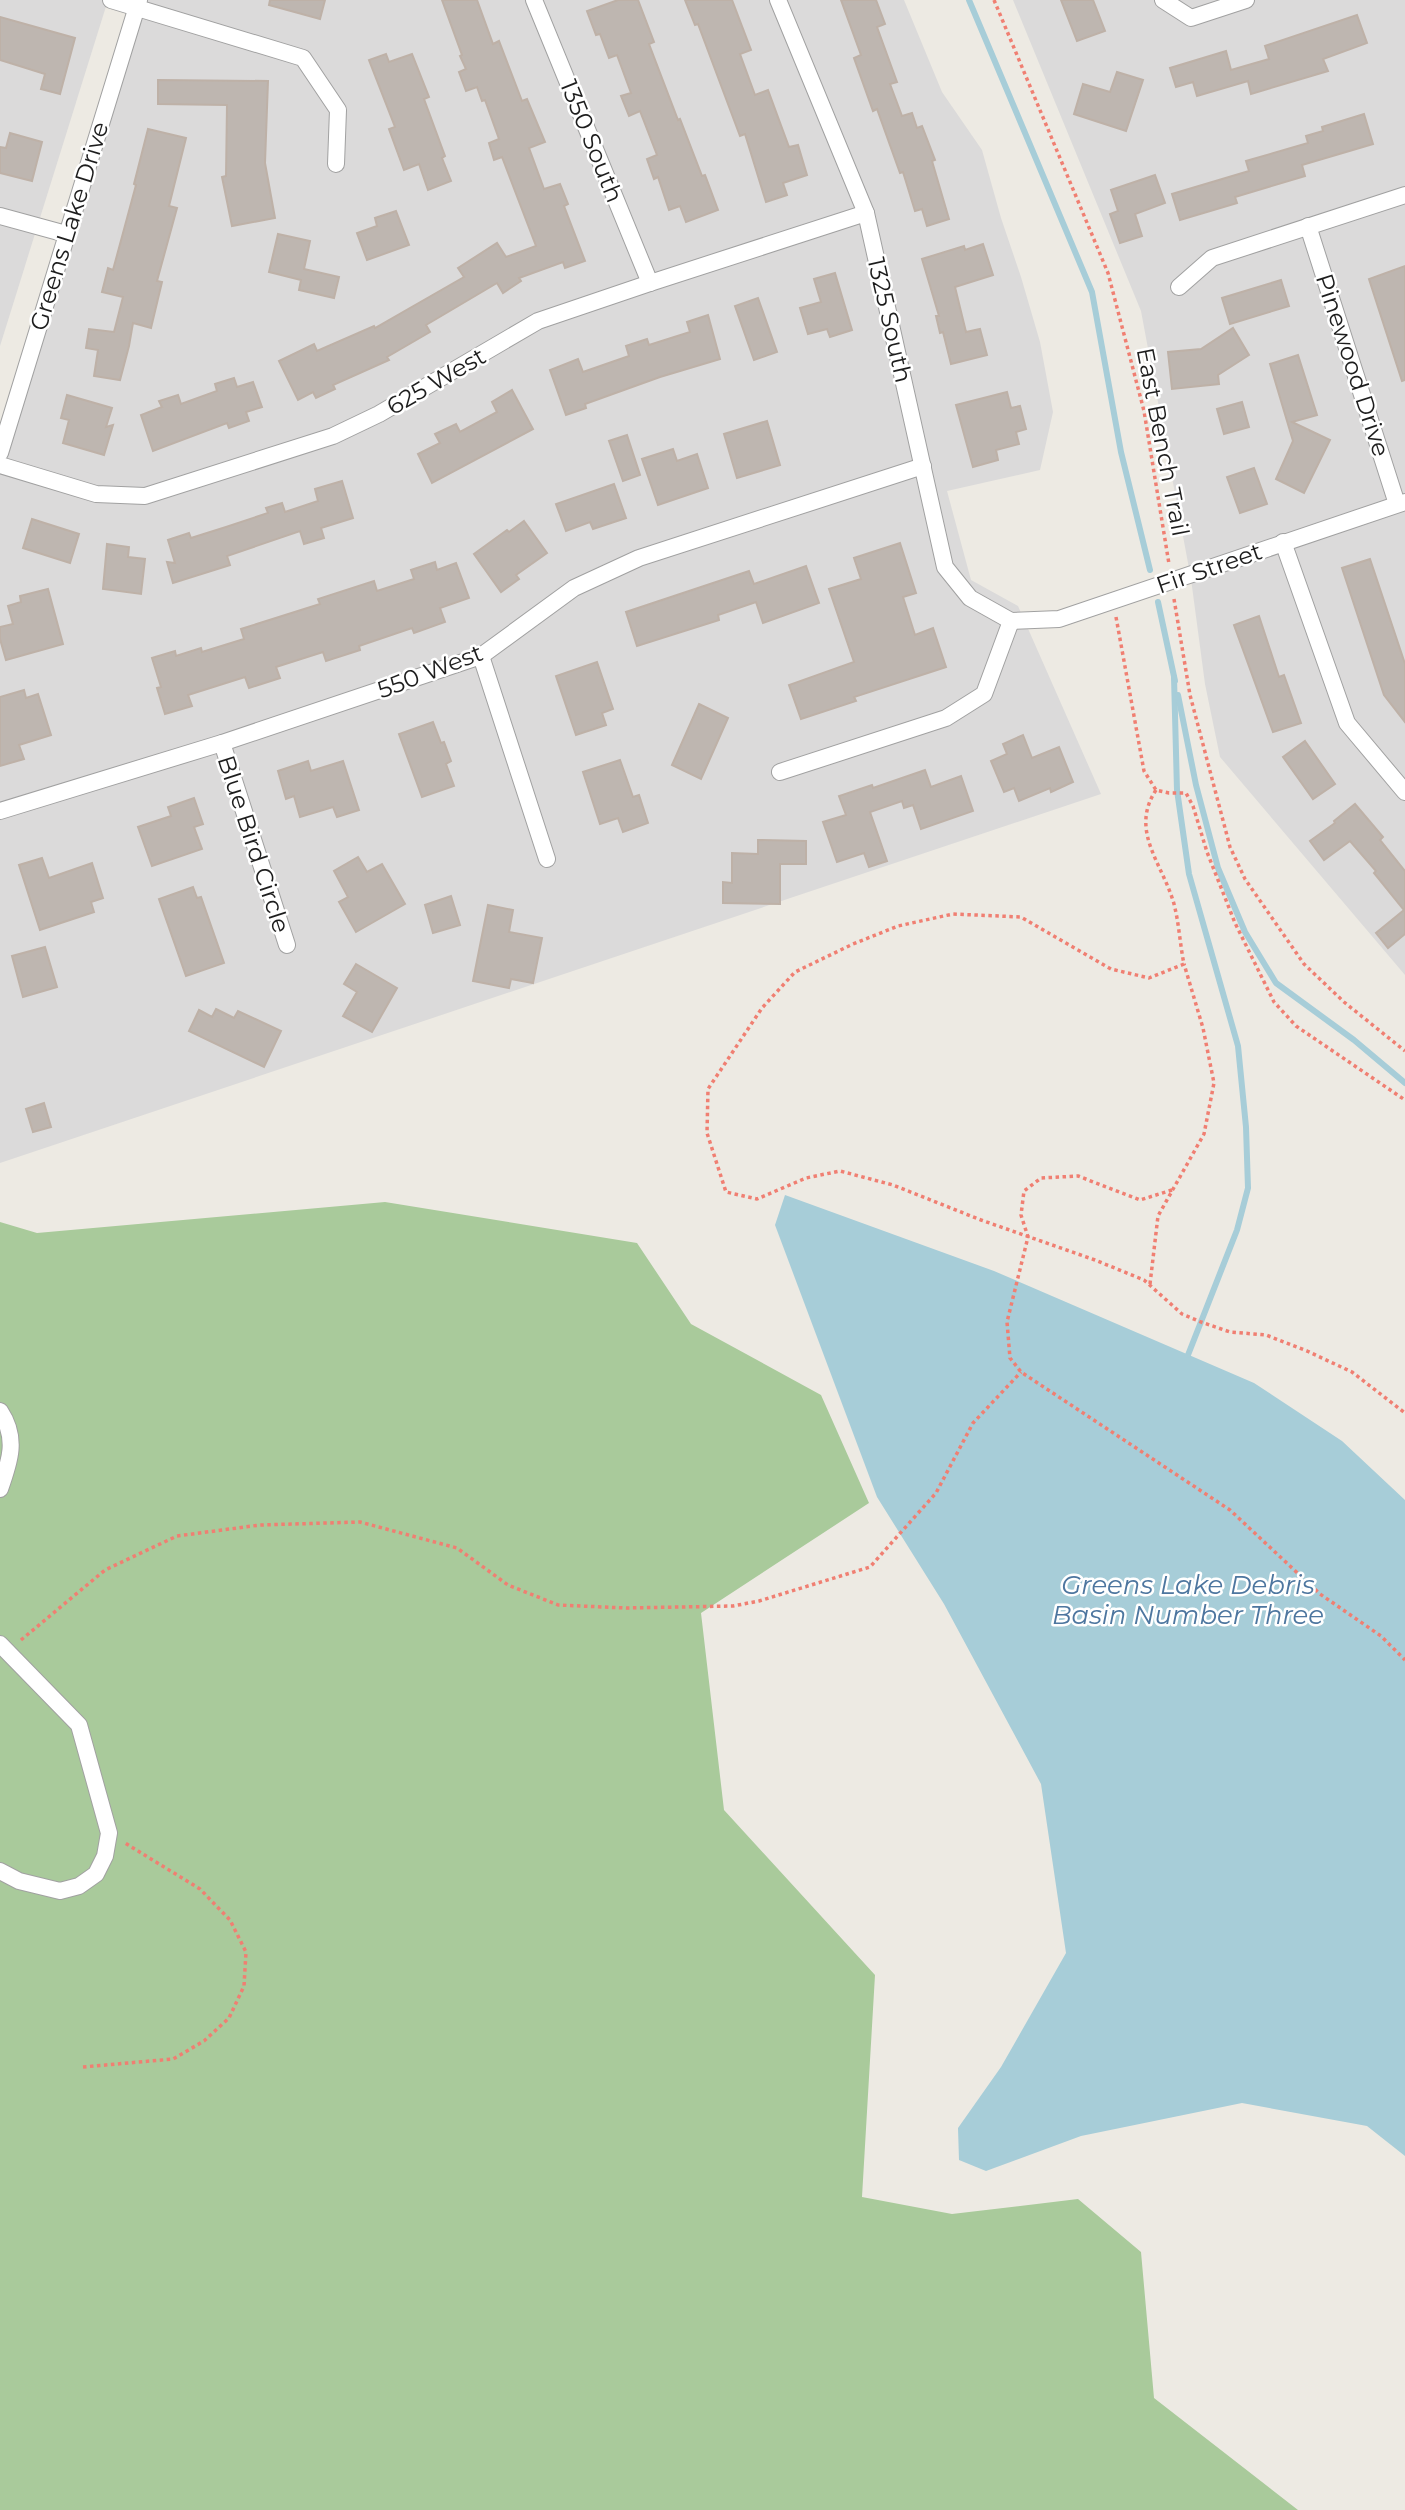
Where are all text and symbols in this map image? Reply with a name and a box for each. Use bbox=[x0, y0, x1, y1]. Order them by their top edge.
street label: 1350 South bbox=[554, 75, 630, 207]
street label: Greens Lake Drive bbox=[23, 118, 115, 334]
street label: 1325 South bbox=[862, 255, 918, 385]
street label: Pinewood Drive bbox=[1310, 270, 1396, 460]
street label: 625 West bbox=[381, 341, 491, 421]
street label: East Bench Trail bbox=[1130, 345, 1196, 539]
street label: Fir Street bbox=[1152, 536, 1266, 600]
street label: 550 West bbox=[373, 638, 487, 704]
street label: Blue Bird Circle bbox=[212, 752, 296, 936]
water label: Greens Lake Debris Basin Number Three bbox=[1052, 1569, 1324, 1631]

